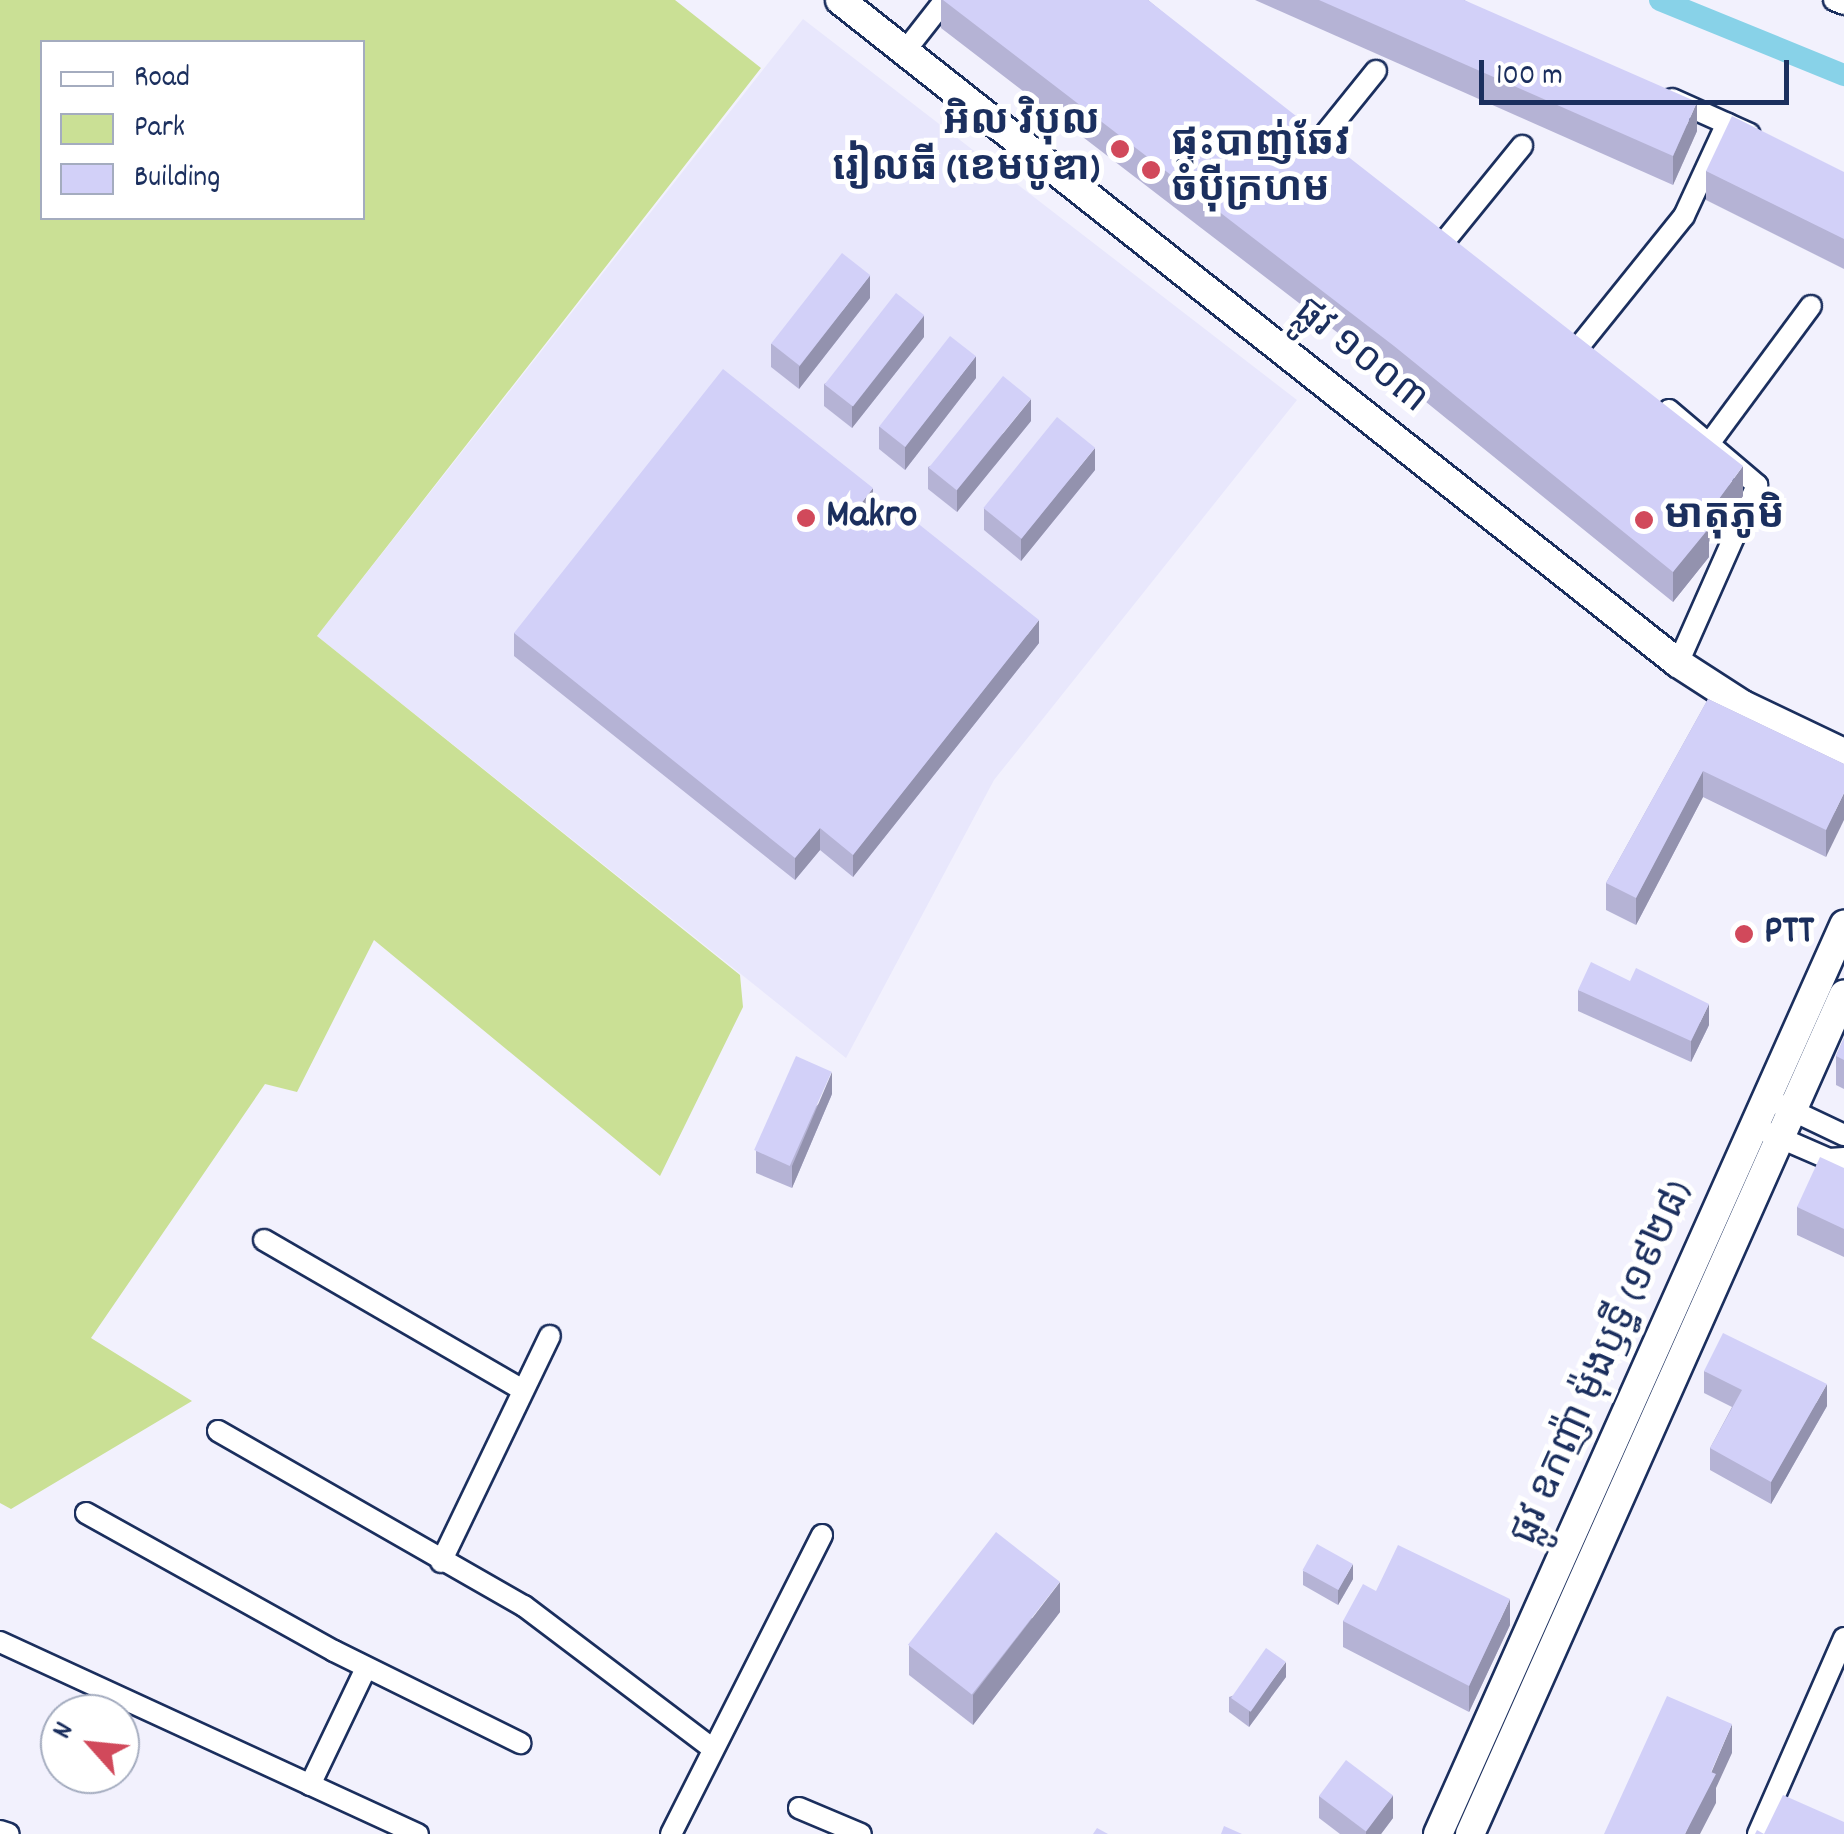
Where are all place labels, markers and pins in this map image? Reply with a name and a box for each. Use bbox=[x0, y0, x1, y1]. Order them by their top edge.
place label: អិល វិបុល រៀលធី (ខេមបូឌា) bbox=[832, 102, 1100, 196]
place label: ផ្ទះបាញ់ឆែវ ចំប៉ីក្រហម bbox=[1171, 123, 1350, 217]
marker: អិល វិបុល រៀលធី (ខេមបូឌា) bbox=[1109, 138, 1131, 160]
marker: ផ្ទះបាញ់ឆែវ ចំប៉ីក្រហម bbox=[1140, 159, 1162, 181]
place label: Makro bbox=[826, 494, 917, 542]
place label: មាតុភូមិ bbox=[1664, 496, 1785, 544]
marker: Makro bbox=[795, 507, 817, 529]
marker: មាតុភូមិ bbox=[1633, 509, 1655, 531]
place label: PTT bbox=[1764, 910, 1814, 958]
marker: PTT bbox=[1733, 923, 1755, 945]

